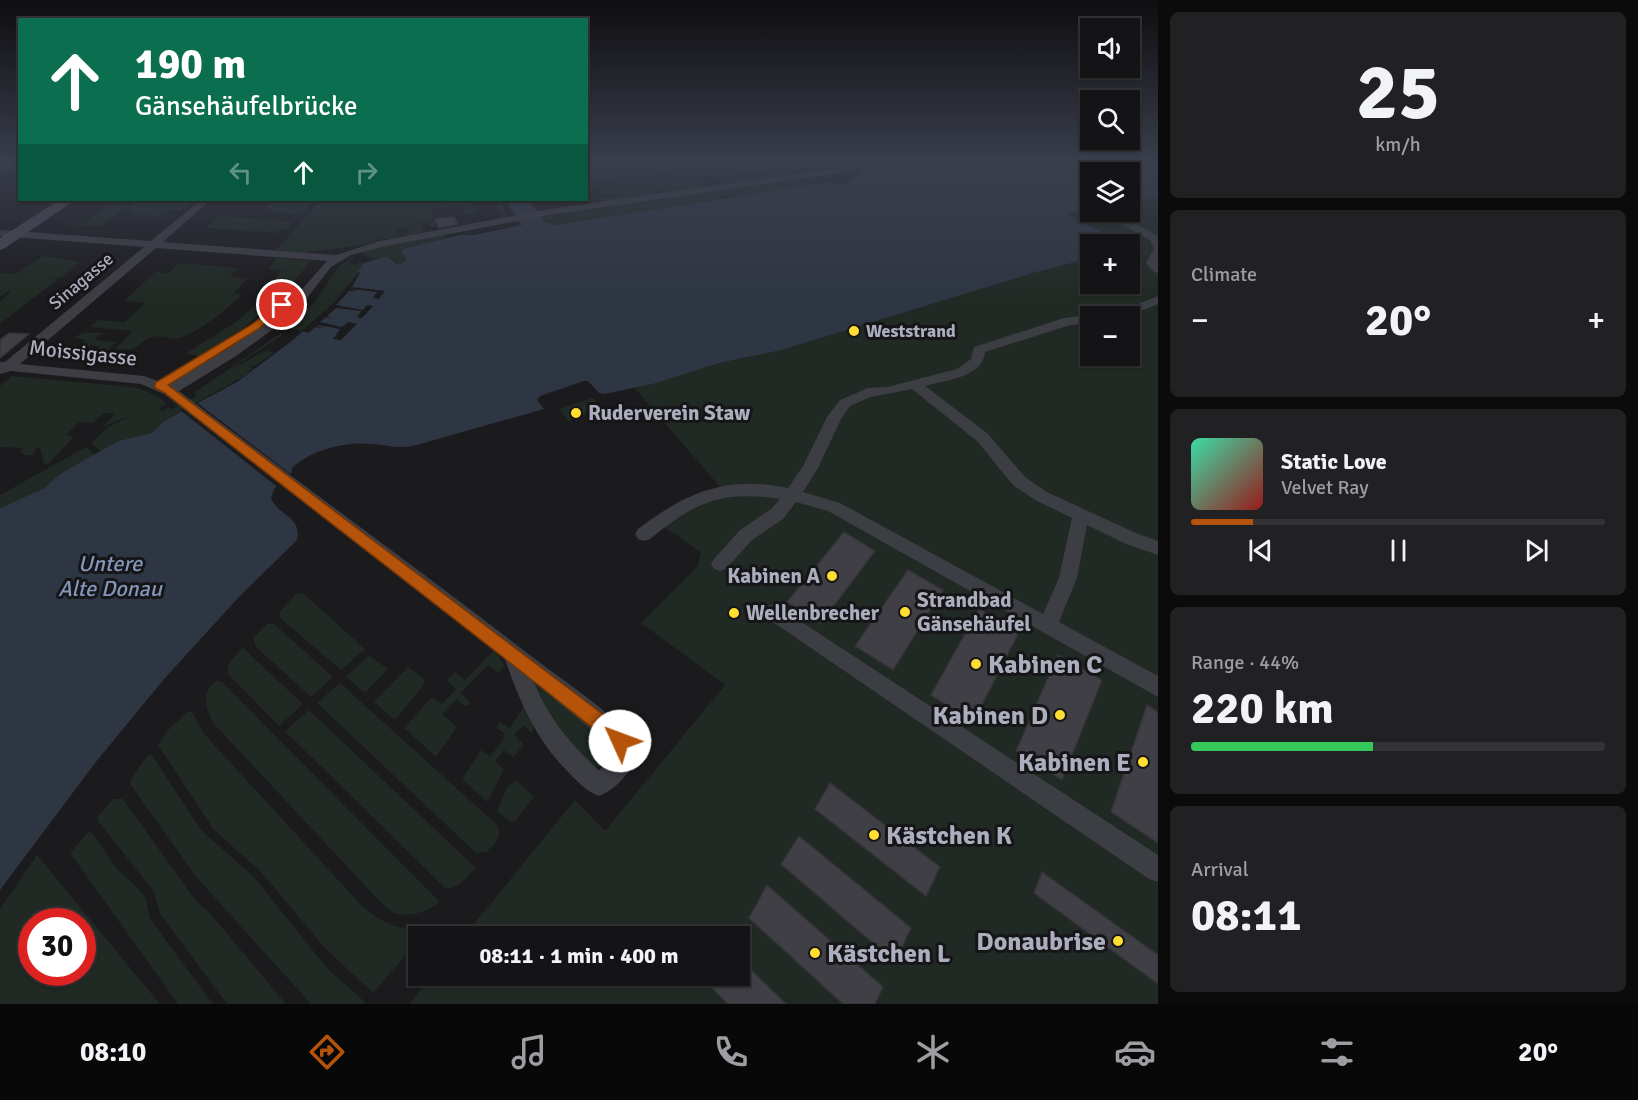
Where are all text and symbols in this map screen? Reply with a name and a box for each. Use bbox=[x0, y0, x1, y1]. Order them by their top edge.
map controls bbox=[1080, 18, 1140, 366]
button: sound bbox=[1080, 18, 1140, 78]
text: 190 m bbox=[135, 39, 246, 90]
icon: ahead bbox=[36, 42, 114, 120]
text: 25 bbox=[1356, 45, 1440, 141]
text: Gänsehäufelbrücke bbox=[135, 90, 358, 123]
button: search bbox=[1080, 90, 1140, 150]
text: km/h bbox=[1375, 132, 1421, 157]
icon: left bbox=[224, 156, 257, 189]
icon: ahead bbox=[287, 156, 320, 189]
icon: right bbox=[350, 156, 383, 189]
button: layers bbox=[1080, 162, 1140, 222]
button: + bbox=[1080, 234, 1140, 294]
street label: Sinagasse bbox=[44, 248, 118, 314]
text: Climate bbox=[1191, 262, 1257, 287]
pin bbox=[256, 279, 307, 330]
icon: arrive bbox=[265, 288, 298, 321]
text: 20° bbox=[1365, 293, 1431, 348]
text: − bbox=[1191, 300, 1209, 341]
text: + bbox=[1587, 300, 1605, 341]
button: − bbox=[1080, 306, 1140, 366]
place label: Weststrand bbox=[866, 320, 956, 342]
marker: Weststrand bbox=[847, 324, 861, 338]
street label: Moissigasse bbox=[28, 334, 138, 372]
place label: Ruderverein Staw bbox=[588, 400, 750, 426]
marker: Ruderverein Staw bbox=[569, 406, 583, 420]
text: Static Love bbox=[1281, 448, 1387, 475]
text: Velvet Ray bbox=[1281, 475, 1369, 500]
icon: previous bbox=[1244, 534, 1277, 567]
icon: pause bbox=[1382, 534, 1415, 567]
icon: next bbox=[1520, 534, 1553, 567]
water label: Untere Alte Donau bbox=[58, 550, 164, 602]
place label: Kabinen A bbox=[727, 563, 821, 589]
marker: Kabinen A bbox=[825, 569, 839, 583]
place label: Strandbad Gänsehäufel bbox=[917, 587, 1031, 637]
place label: Wellenbrecher bbox=[746, 600, 880, 626]
marker: Strandbad Gänsehäufel bbox=[898, 605, 912, 619]
marker: Wellenbrecher bbox=[727, 606, 741, 620]
place label: Kabinen C bbox=[988, 649, 1102, 681]
text: Range · 44% bbox=[1191, 650, 1299, 675]
marker: Kabinen C bbox=[969, 657, 983, 671]
text: 220 km bbox=[1191, 681, 1334, 736]
place label: Kabinen D bbox=[932, 700, 1048, 732]
marker: Kabinen D bbox=[1053, 708, 1067, 722]
position arrow bbox=[588, 709, 652, 773]
place label: Kabinen E bbox=[1018, 747, 1131, 779]
marker: Kabinen E bbox=[1136, 755, 1150, 769]
place label: Kästchen K bbox=[886, 820, 1012, 852]
marker: Kästchen K bbox=[867, 828, 881, 842]
text: Arrival bbox=[1191, 857, 1249, 882]
text: 08:11 bbox=[1191, 888, 1301, 943]
speed limit sign: 30 bbox=[18, 908, 96, 986]
place label: Donaubrise bbox=[976, 926, 1106, 958]
marker: Donaubrise bbox=[1111, 934, 1125, 948]
place label: Kästchen L bbox=[827, 938, 951, 970]
text: 08:11 · 1 min · 400 m bbox=[479, 942, 679, 969]
marker: Kästchen L bbox=[808, 946, 822, 960]
icon: directions bbox=[306, 1031, 348, 1073]
icon: music bbox=[508, 1031, 550, 1073]
icon: phone bbox=[710, 1031, 752, 1073]
icon: climate bbox=[912, 1031, 954, 1073]
icon: car bbox=[1114, 1031, 1156, 1073]
icon: filters bbox=[1316, 1031, 1358, 1073]
text: 08:10 bbox=[80, 1036, 146, 1069]
text: 20° bbox=[1518, 1036, 1558, 1069]

